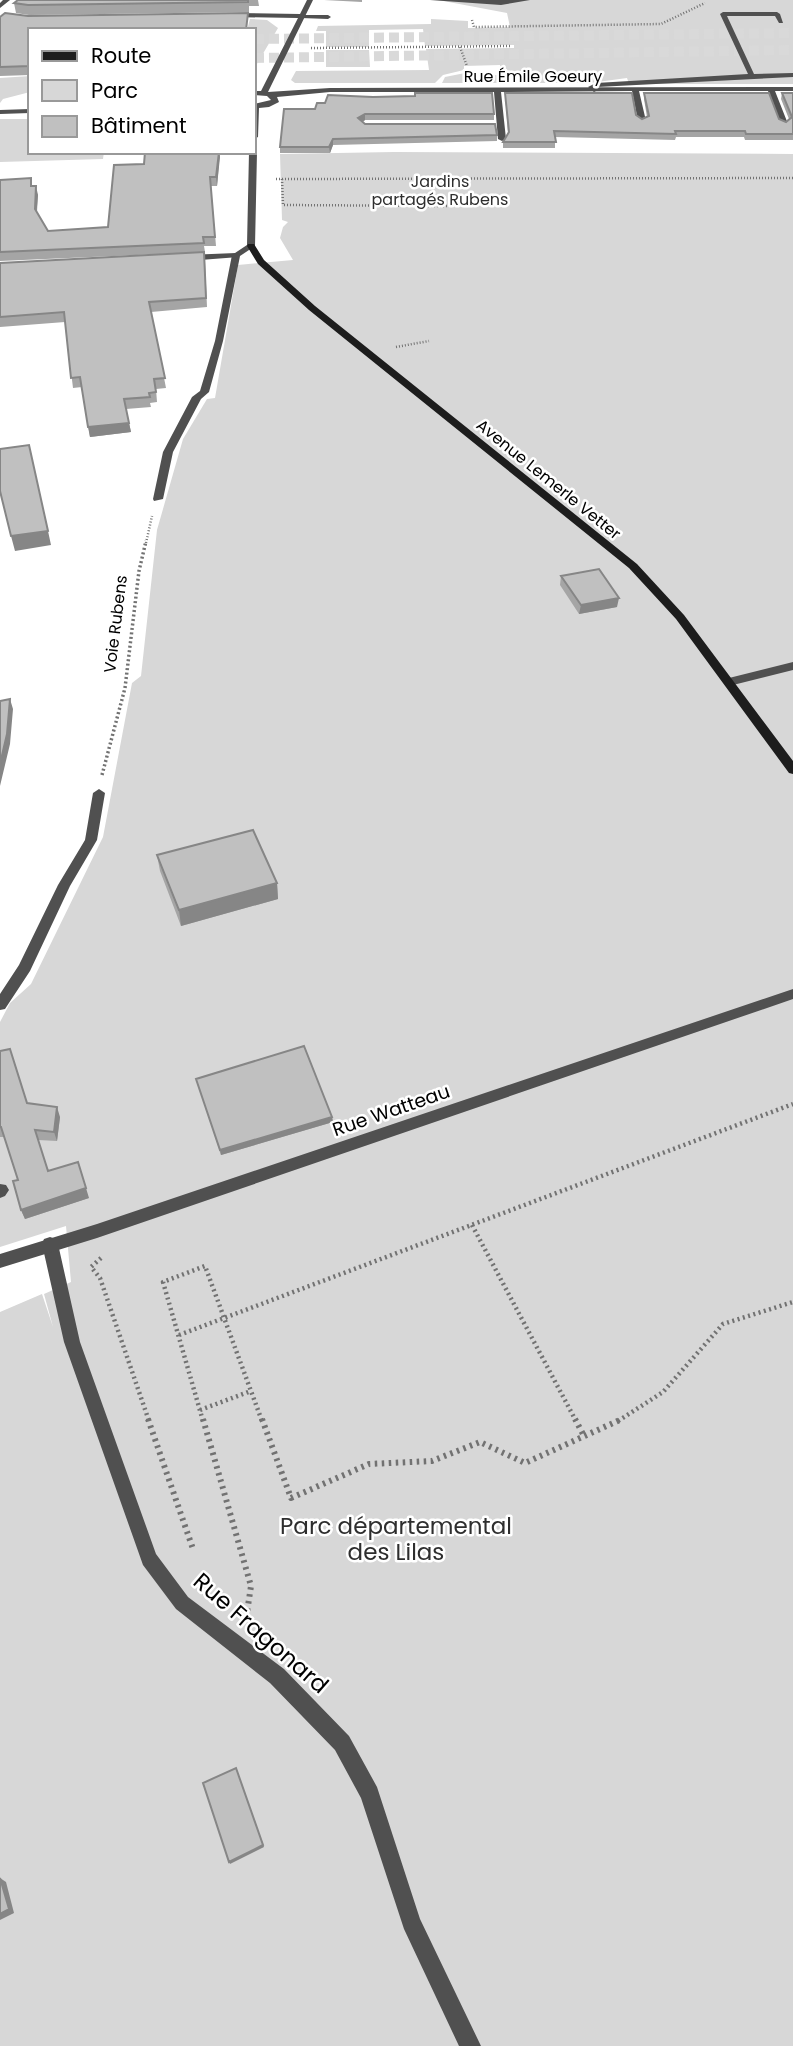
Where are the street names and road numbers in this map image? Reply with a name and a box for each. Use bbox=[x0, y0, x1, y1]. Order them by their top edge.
street label: Rue Émile Goeury bbox=[464, 65, 602, 88]
street label: Avenue Lemerle Vetter bbox=[472, 414, 626, 545]
street label: Voie Rubens bbox=[98, 574, 133, 674]
street label: Rue Watteau bbox=[329, 1078, 454, 1143]
street label: Rue Fragonard bbox=[187, 1565, 335, 1701]

